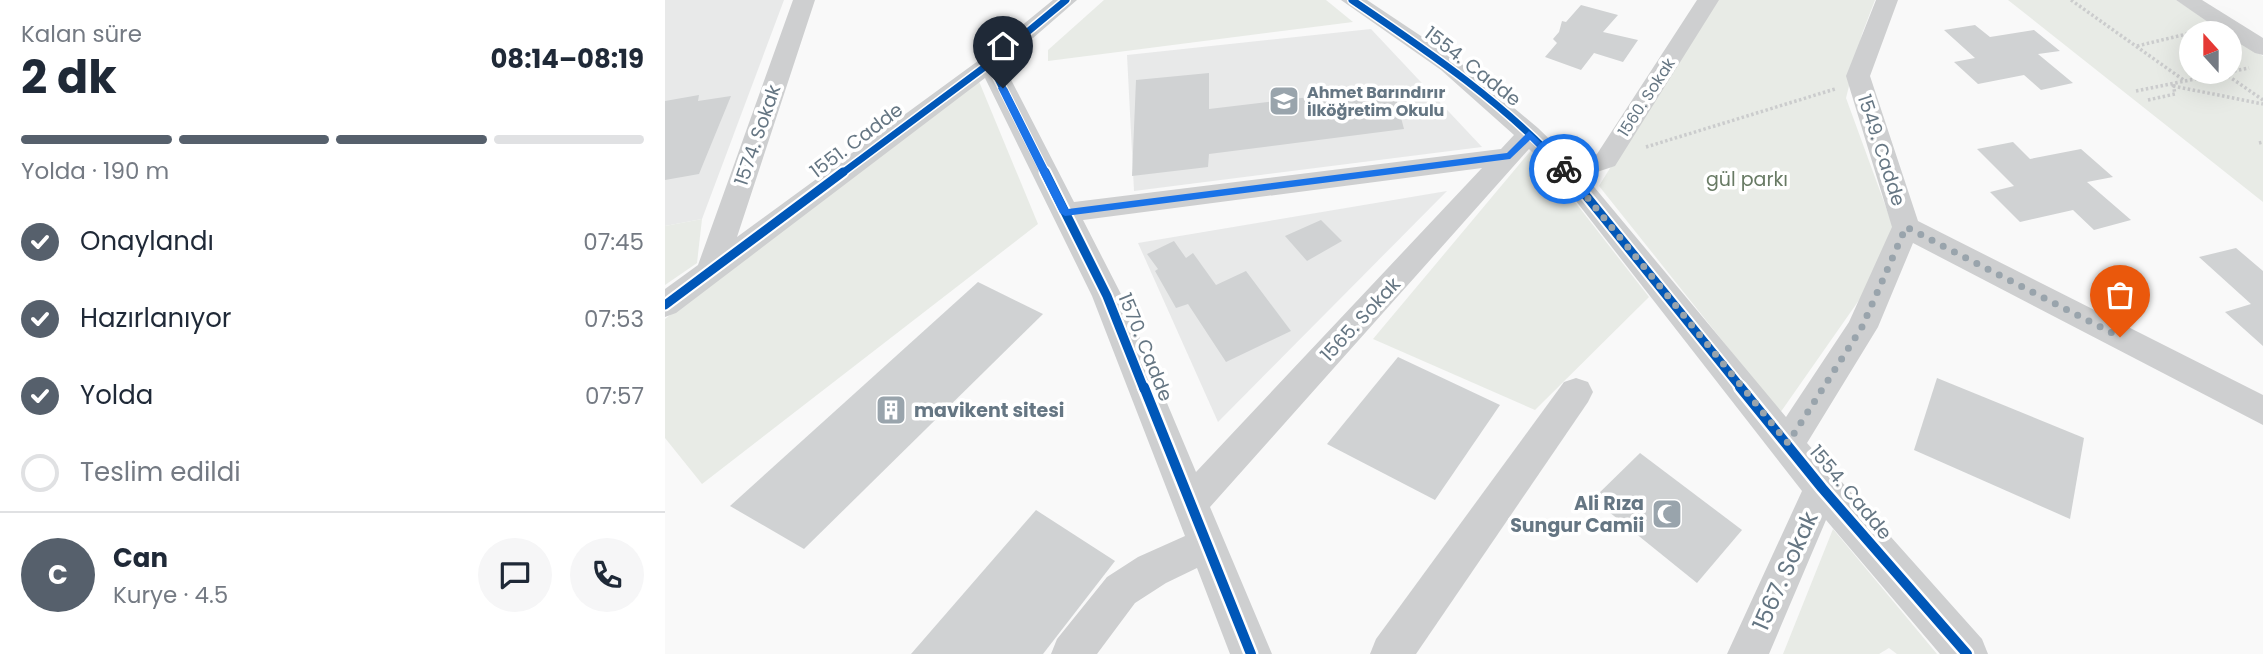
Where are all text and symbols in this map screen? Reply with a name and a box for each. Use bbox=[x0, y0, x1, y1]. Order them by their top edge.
pin bbox=[973, 16, 1033, 88]
text: Kalan süre bbox=[21, 18, 142, 50]
street label: 1554. Cadde bbox=[1419, 20, 1527, 113]
north arrow bbox=[2179, 21, 2242, 84]
map controls bbox=[2179, 21, 2242, 84]
icon: home bbox=[984, 27, 1022, 65]
text: 08:14–08:19 bbox=[490, 41, 644, 77]
text: 2 dk bbox=[21, 45, 117, 109]
street label: 1560. Sokak bbox=[1612, 53, 1681, 141]
street label: 1574. Sokak bbox=[728, 81, 787, 189]
place label: Ahmet Barındırır İlköğretim Okulu bbox=[1307, 81, 1445, 122]
school or university icon: Ahmet Barındırır İlköğretim Okulu bbox=[1267, 84, 1301, 118]
street label: 1549. Cadde bbox=[1851, 91, 1912, 209]
street label: 1551. Cadde bbox=[804, 96, 908, 184]
courier bbox=[1529, 134, 1599, 204]
icon: bike bbox=[1545, 150, 1583, 188]
text: Yolda · 190 m bbox=[21, 155, 169, 187]
park label: gül parkı bbox=[1706, 166, 1788, 193]
icon: check bbox=[21, 223, 59, 261]
text: Onaylandı bbox=[80, 223, 214, 259]
text: 07:45 bbox=[583, 226, 644, 258]
pin bbox=[2090, 265, 2150, 337]
street label: 1565. Sokak bbox=[1314, 271, 1407, 368]
icon: bag bbox=[2101, 276, 2139, 314]
street label: 1570. Cadde bbox=[1112, 289, 1179, 405]
icon: check bbox=[21, 300, 59, 338]
text: Hazırlanıyor bbox=[80, 300, 231, 336]
text: 07:53 bbox=[584, 303, 644, 335]
icon: check bbox=[21, 377, 59, 415]
text: Yolda bbox=[80, 377, 153, 413]
text: 07:57 bbox=[585, 380, 644, 412]
building icon: mavikent sitesi bbox=[874, 393, 908, 427]
place label: mavikent sitesi bbox=[914, 397, 1064, 424]
street label: 1554. Cadde bbox=[1803, 439, 1898, 545]
text: Teslim edildi bbox=[80, 454, 241, 490]
place label: Ali Rıza Sungur Camii bbox=[1510, 490, 1644, 539]
mosque icon: Ali Rıza Sungur Camii bbox=[1650, 497, 1684, 531]
street label: 1567. Sokak bbox=[1744, 506, 1826, 636]
button: chat bbox=[478, 538, 552, 612]
button: phone bbox=[570, 538, 644, 612]
text: Can bbox=[113, 540, 168, 576]
text: C bbox=[48, 557, 68, 593]
text: Kurye · 4.5 bbox=[113, 579, 228, 611]

